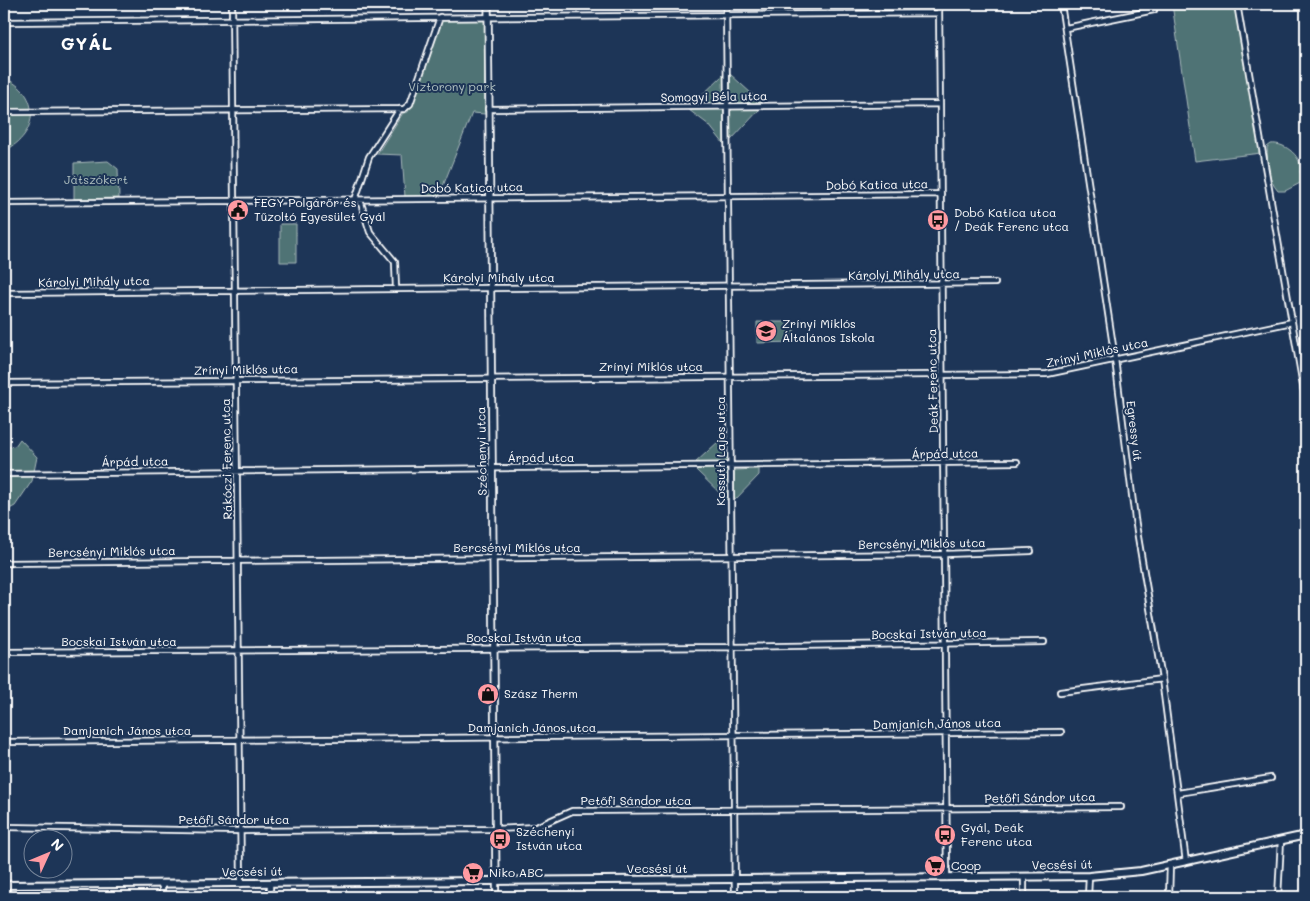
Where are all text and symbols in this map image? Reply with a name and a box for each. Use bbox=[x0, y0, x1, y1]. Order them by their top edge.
district label: GYÁL bbox=[61, 31, 113, 55]
park label: Víztorony park bbox=[408, 78, 496, 94]
street label: Somogyi Béla utca bbox=[660, 87, 768, 105]
park label: Játszókert bbox=[64, 171, 128, 187]
street label: Dobó Katica utca bbox=[826, 175, 928, 193]
street label: Dobó Katica utca bbox=[421, 178, 523, 196]
place label: FEGY Polgárőr és Tűzoltó Egyesület Gyál bbox=[254, 194, 385, 224]
public building icon: FEGY Polgárőr és Tűzoltó Egyesület Gyál bbox=[226, 198, 250, 222]
place label: Dobó Katica utca / Deák Ferenc utca bbox=[954, 204, 1069, 234]
bus stop icon: Dobó Katica utca / Deák Ferenc utca bbox=[926, 208, 950, 232]
street label: Károlyi Mihály utca bbox=[848, 265, 960, 283]
street label: Károlyi Mihály utca bbox=[443, 269, 555, 285]
street label: Károlyi Mihály utca bbox=[38, 272, 150, 290]
place label: Zrínyi Miklós Általános Iskola bbox=[782, 315, 875, 345]
school or university icon: Zrínyi Miklós Általános Iskola bbox=[754, 319, 778, 343]
street label: Deák Ferenc utca bbox=[923, 328, 941, 434]
street label: Zrínyi Miklós utca bbox=[1044, 333, 1149, 371]
street label: Zrínyi Miklós utca bbox=[599, 358, 703, 374]
street label: Zrínyi Miklós utca bbox=[194, 360, 298, 378]
street label: Kossuth Lajos utca bbox=[712, 396, 728, 506]
street label: Rákóczi Ferenc utca bbox=[217, 398, 235, 520]
street label: Egressy út bbox=[1123, 400, 1147, 462]
street label: Széchenyi utca bbox=[472, 406, 490, 496]
street label: Árpád utca bbox=[911, 444, 979, 462]
street label: Árpád utca bbox=[507, 449, 575, 465]
street label: Árpád utca bbox=[101, 452, 169, 470]
street label: Bercsényi Miklós utca bbox=[858, 534, 986, 552]
street label: Bercsényi Miklós utca bbox=[453, 539, 581, 555]
street label: Bercsényi Miklós utca bbox=[48, 542, 176, 560]
street label: Bocskai István utca bbox=[871, 624, 987, 642]
street label: Bocskai István utca bbox=[466, 629, 582, 645]
street label: Bocskai István utca bbox=[61, 633, 177, 649]
shop icon: Szász Therm bbox=[476, 682, 500, 706]
place label: Szász Therm bbox=[504, 685, 578, 701]
street label: Damjanich János utca bbox=[873, 714, 1001, 732]
street label: Damjanich János utca bbox=[468, 719, 596, 735]
street label: Damjanich János utca bbox=[63, 722, 191, 738]
street label: Petőfi Sándor utca bbox=[984, 788, 1096, 806]
street label: Petőfi Sándor utca bbox=[580, 792, 692, 808]
street label: Petőfi Sándor utca bbox=[178, 811, 290, 827]
place label: Gyál, Deák Ferenc utca bbox=[961, 819, 1033, 849]
place label: Széchenyi István utca bbox=[516, 823, 583, 853]
bus stop icon: Gyál, Deák Ferenc utca bbox=[933, 823, 957, 847]
bus stop icon: Széchenyi István utca bbox=[488, 827, 512, 851]
north arrow bbox=[22, 828, 72, 878]
text: N bbox=[47, 834, 68, 855]
supermarket icon: Coop bbox=[923, 854, 947, 878]
street label: Vecsési út bbox=[1031, 855, 1093, 873]
place label: Coop bbox=[951, 857, 981, 873]
street label: Vecsési út bbox=[627, 860, 687, 876]
supermarket icon: Niko ABC bbox=[461, 861, 485, 885]
street label: Vecsési út bbox=[221, 862, 283, 880]
place label: Niko ABC bbox=[489, 864, 544, 880]

